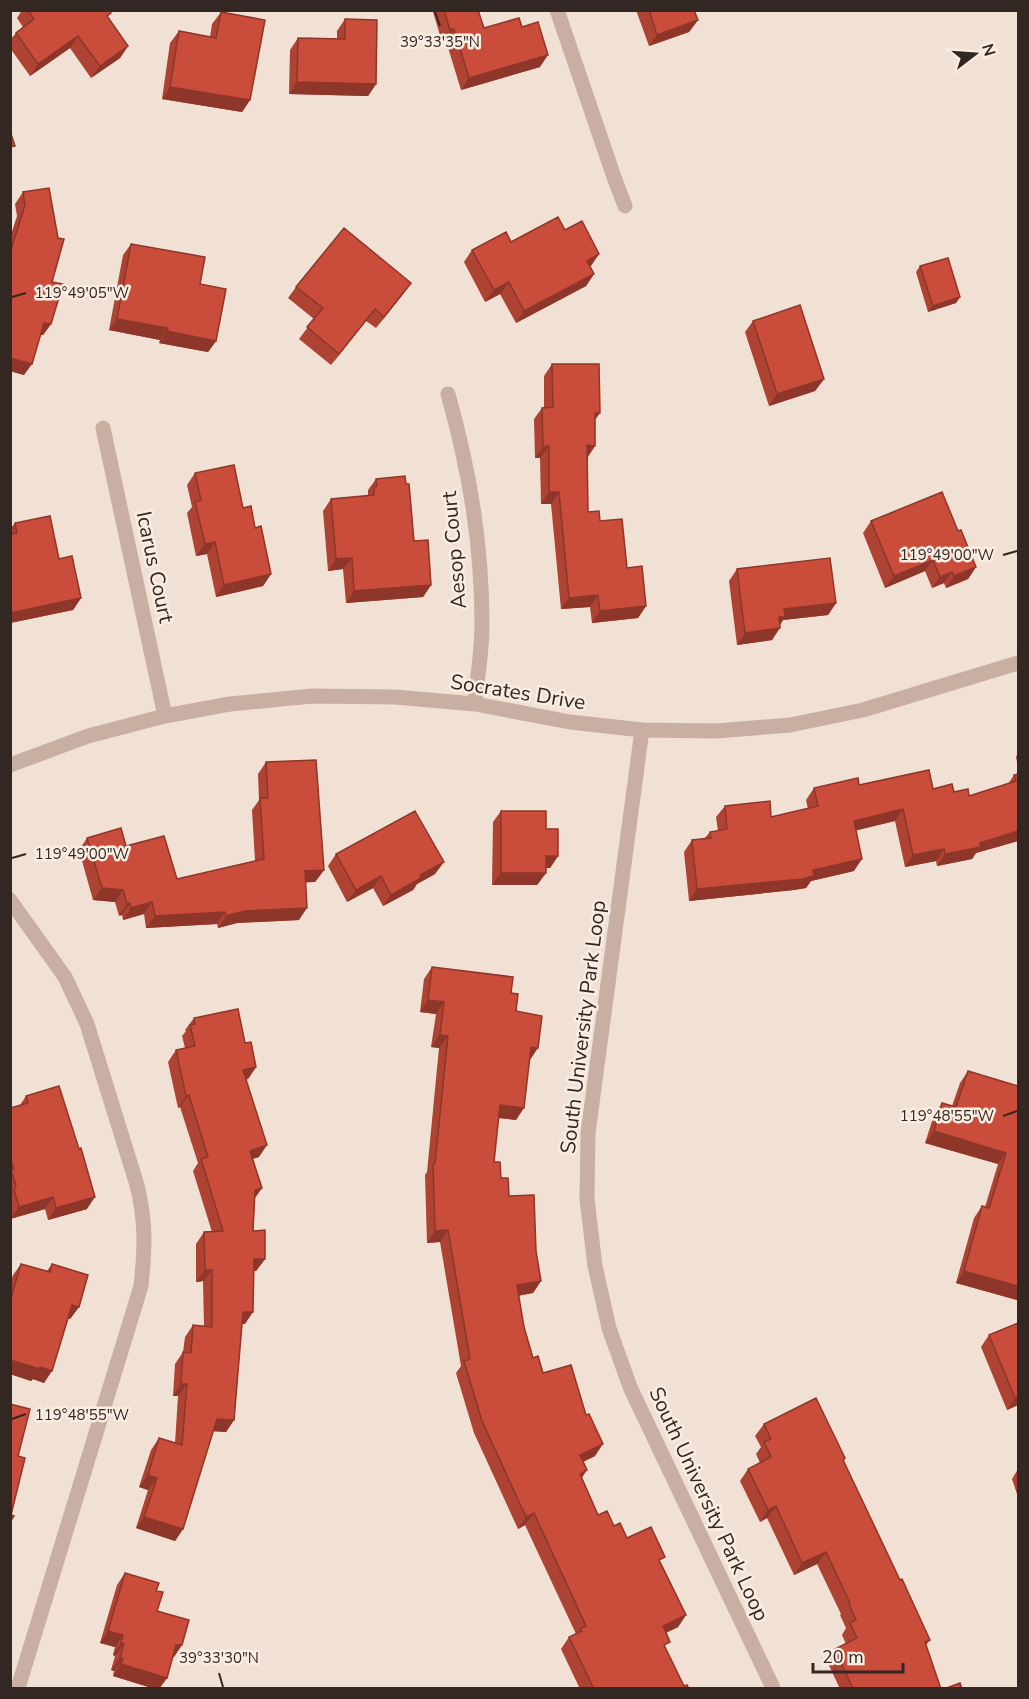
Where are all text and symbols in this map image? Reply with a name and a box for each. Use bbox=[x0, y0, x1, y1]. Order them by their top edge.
north arrow bbox=[945, 24, 1005, 84]
text: 39°33'35"N bbox=[400, 32, 480, 52]
text: N bbox=[976, 41, 1001, 59]
text: 119°49'05"W bbox=[35, 283, 130, 303]
street label: Aesop Court bbox=[435, 489, 473, 610]
street label: Icarus Court bbox=[130, 509, 181, 626]
text: 119°49'00"W bbox=[900, 545, 995, 565]
street label: Socrates Drive bbox=[448, 667, 588, 717]
text: 119°49'00"W bbox=[35, 844, 130, 864]
street label: South University Park Loop bbox=[554, 899, 612, 1155]
text: 119°48'55"W bbox=[900, 1106, 995, 1126]
street label: South University Park Loop bbox=[642, 1382, 776, 1626]
text: 119°48'55"W bbox=[35, 1405, 130, 1425]
scale bar bbox=[813, 1636, 903, 1674]
text: 20 m bbox=[822, 1645, 864, 1669]
text: 39°33'30"N bbox=[179, 1648, 259, 1668]

